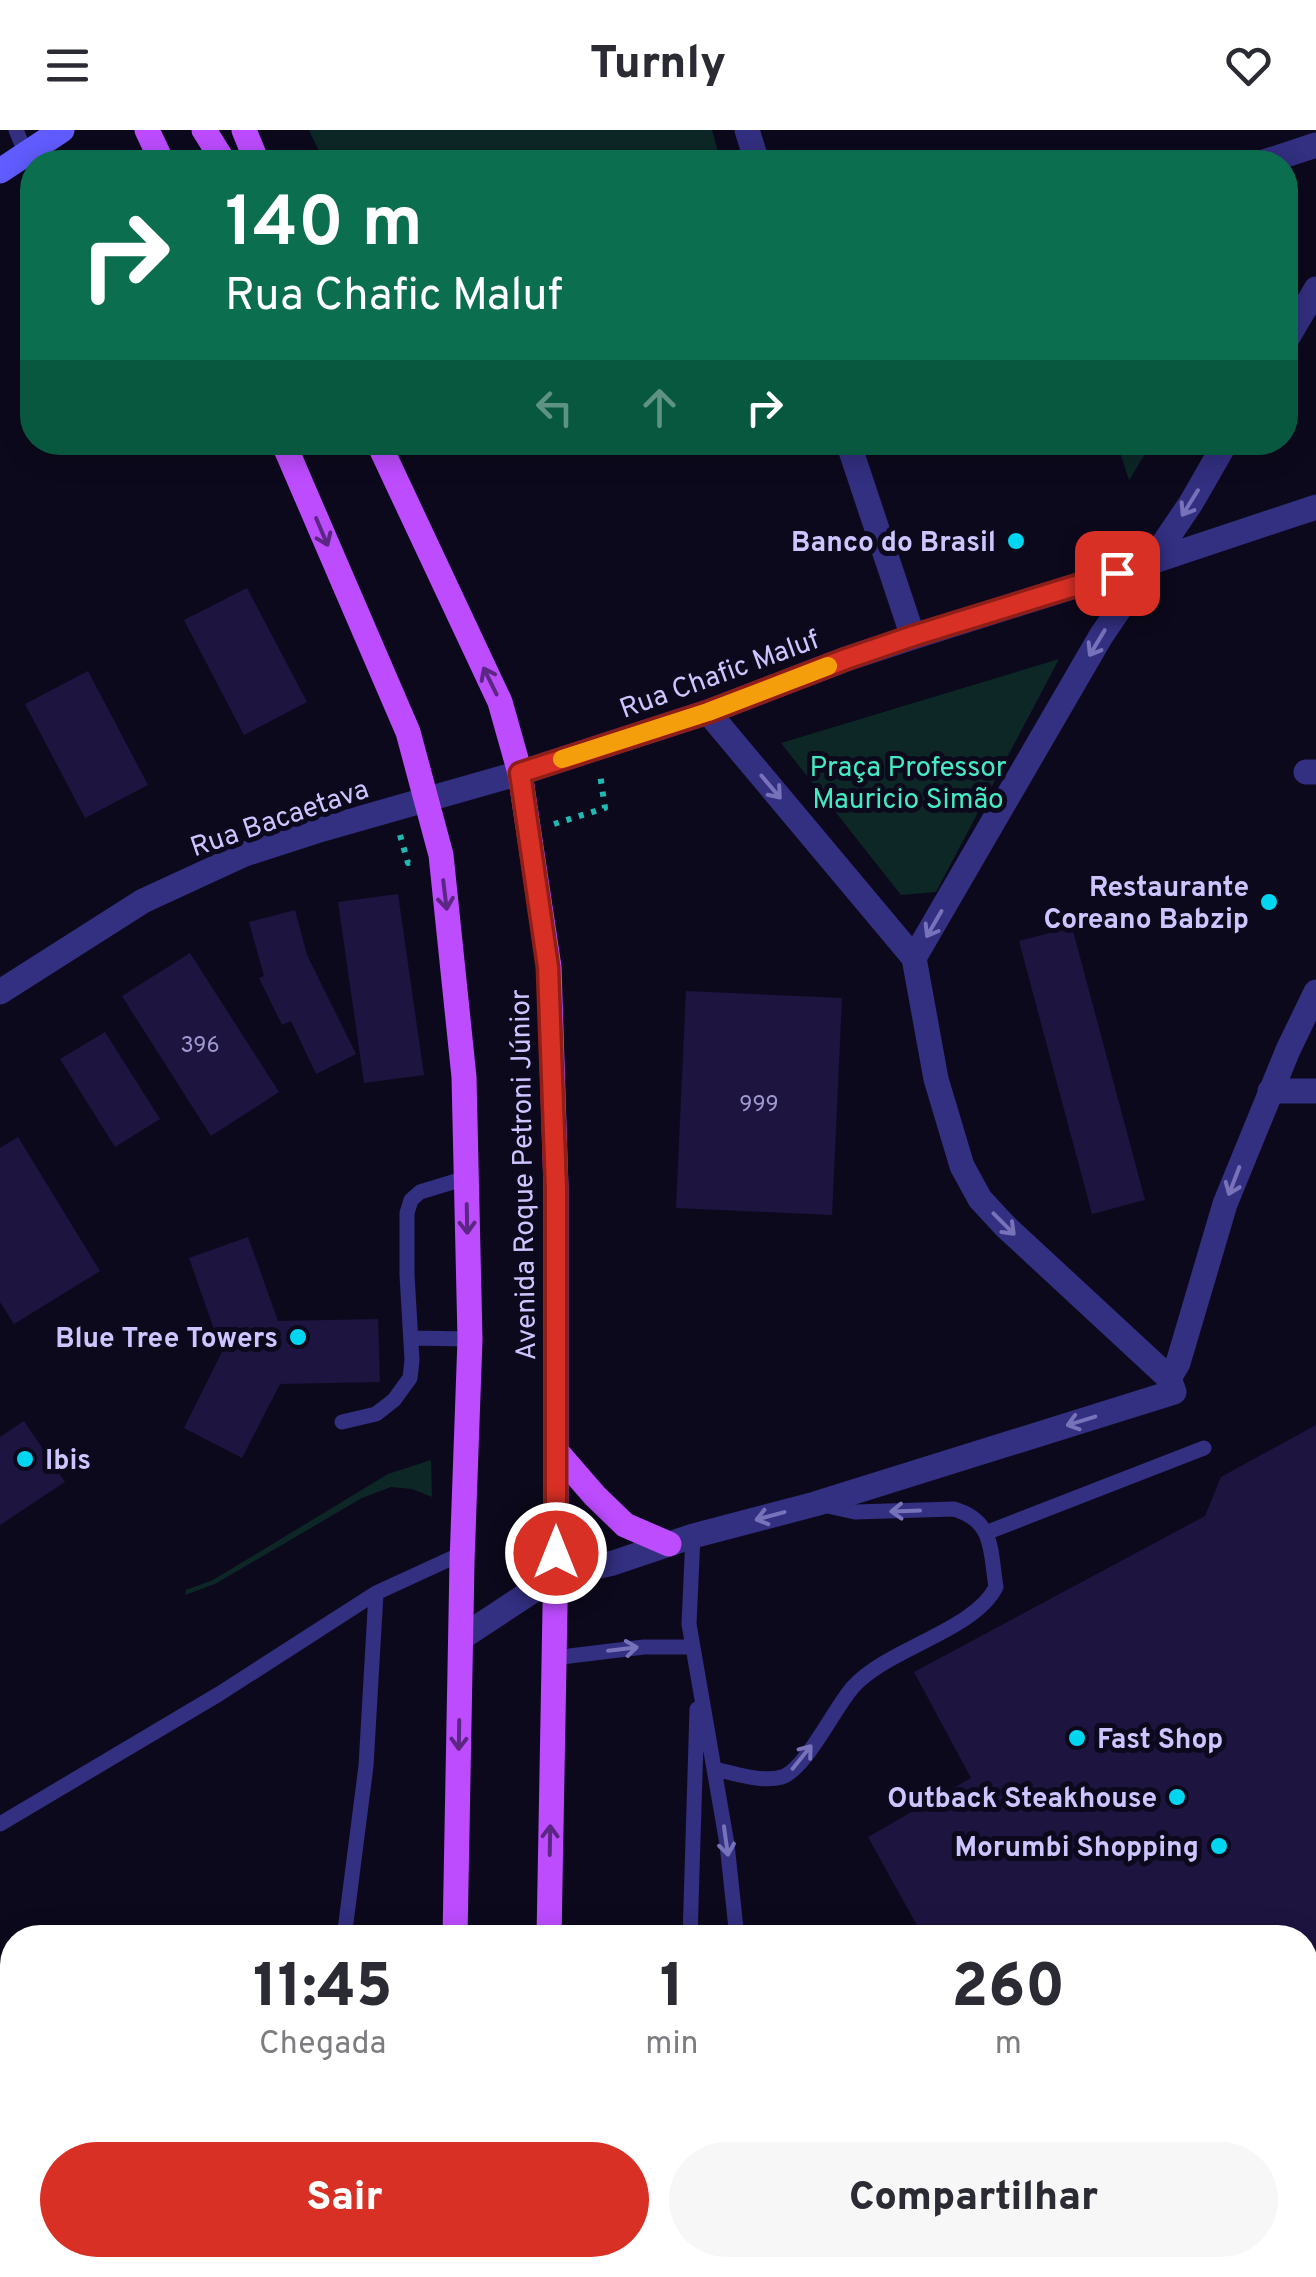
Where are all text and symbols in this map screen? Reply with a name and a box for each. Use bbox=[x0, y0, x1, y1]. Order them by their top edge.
text: Turnly bbox=[590, 37, 726, 94]
icon: menu bbox=[40, 38, 95, 93]
icon: heart bbox=[1221, 38, 1276, 93]
text: 140 m bbox=[225, 182, 423, 271]
icon: right bbox=[60, 190, 190, 320]
text: Rua Chafic Maluf bbox=[225, 269, 563, 326]
icon: left bbox=[527, 380, 582, 435]
icon: ahead bbox=[632, 380, 687, 435]
icon: right bbox=[737, 380, 792, 435]
one-way arrow bbox=[1180, 488, 1200, 517]
one-way arrow bbox=[314, 516, 332, 547]
place label: Banco do Brasil bbox=[791, 526, 996, 562]
marker: Banco do Brasil bbox=[1005, 530, 1027, 552]
pin bbox=[1075, 531, 1160, 616]
icon: arrive bbox=[1090, 546, 1145, 601]
street label: Rua Chafic Maluf bbox=[615, 623, 825, 729]
one-way arrow bbox=[1087, 628, 1107, 657]
one-way arrow bbox=[479, 666, 498, 696]
park label: Praça Professor Mauricio Simão bbox=[809, 751, 1007, 819]
street label: Rua Bacaetava bbox=[186, 772, 374, 867]
one-way arrow bbox=[760, 773, 782, 799]
place label: Restaurante Coreano Babzip bbox=[1044, 871, 1249, 939]
one-way arrow bbox=[436, 879, 455, 911]
marker: Restaurante Coreano Babzip bbox=[1258, 891, 1280, 913]
one-way arrow bbox=[924, 909, 944, 938]
street label: Avenida Roque Petroni Júnior bbox=[504, 989, 546, 1361]
house number: 396 bbox=[180, 1033, 220, 1060]
house number: 999 bbox=[739, 1092, 779, 1119]
one-way arrow bbox=[1223, 1165, 1241, 1196]
one-way arrow bbox=[458, 1202, 476, 1235]
one-way arrow bbox=[992, 1211, 1016, 1235]
place label: Blue Tree Towers bbox=[55, 1322, 278, 1358]
marker: Blue Tree Towers bbox=[287, 1326, 309, 1348]
one-way arrow bbox=[1066, 1413, 1097, 1431]
place label: Ibis bbox=[45, 1444, 91, 1480]
marker: Ibis bbox=[14, 1448, 36, 1470]
position arrow bbox=[504, 1501, 608, 1605]
one-way arrow bbox=[889, 1502, 921, 1521]
one-way arrow bbox=[755, 1507, 786, 1526]
one-way arrow bbox=[606, 1640, 638, 1658]
one-way arrow bbox=[450, 1718, 468, 1751]
place label: Fast Shop bbox=[1097, 1723, 1223, 1759]
marker: Fast Shop bbox=[1066, 1727, 1088, 1749]
one-way arrow bbox=[791, 1745, 813, 1771]
place label: Outback Steakhouse bbox=[887, 1782, 1157, 1818]
marker: Outback Steakhouse bbox=[1166, 1786, 1188, 1808]
one-way arrow bbox=[718, 1824, 736, 1856]
one-way arrow bbox=[541, 1825, 560, 1857]
place label: Morumbi Shopping bbox=[954, 1831, 1199, 1867]
marker: Morumbi Shopping bbox=[1208, 1835, 1230, 1857]
text: 11:45 bbox=[253, 1952, 392, 2028]
text: 1 bbox=[660, 1952, 684, 2028]
text: 260 bbox=[951, 1952, 1065, 2028]
text: Chegada bbox=[259, 2025, 386, 2065]
text: min bbox=[645, 2025, 699, 2065]
text: m bbox=[995, 2025, 1022, 2065]
button: Sair bbox=[40, 2142, 649, 2257]
button: Compartilhar bbox=[669, 2142, 1278, 2257]

